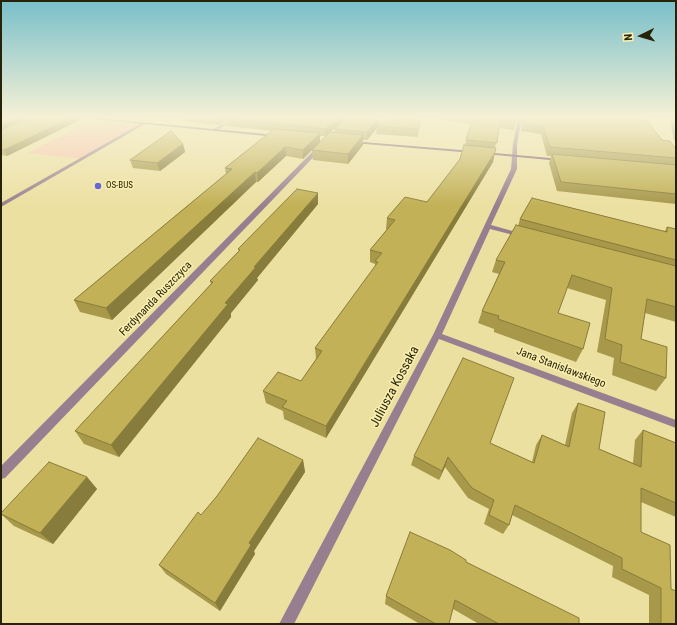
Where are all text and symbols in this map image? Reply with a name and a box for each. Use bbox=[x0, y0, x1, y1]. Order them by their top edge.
north arrow bbox=[621, 16, 661, 56]
text: N bbox=[622, 33, 635, 41]
marker: OS-BUS bbox=[93, 181, 103, 191]
place label: OS-BUS bbox=[106, 181, 133, 191]
street label: Ferdynanda Ruszczyca bbox=[117, 259, 195, 339]
street label: Juliusza Kossaka bbox=[367, 344, 423, 430]
street label: Jana Stanisławskiego bbox=[514, 345, 608, 391]

